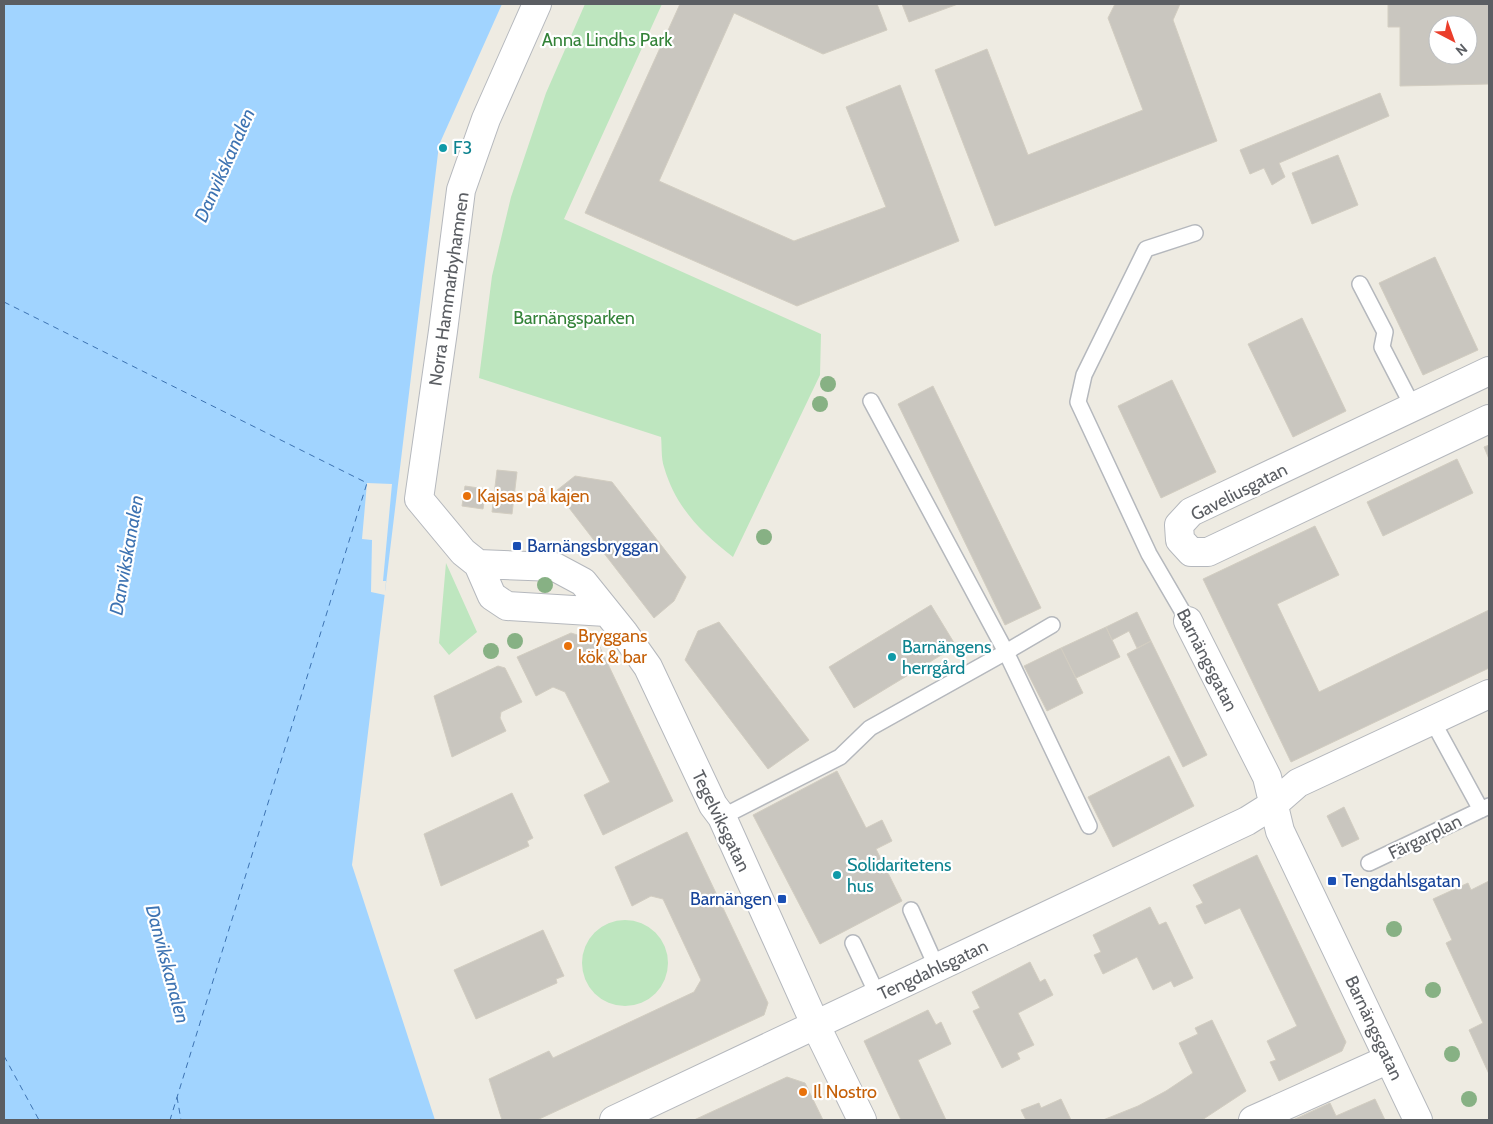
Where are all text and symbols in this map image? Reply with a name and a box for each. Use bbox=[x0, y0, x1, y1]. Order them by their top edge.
north arrow bbox=[1428, 15, 1478, 65]
park label: Anna Lindhs Park bbox=[542, 29, 673, 51]
text: N bbox=[1452, 40, 1471, 60]
water label: Danvikskanalen bbox=[189, 105, 260, 225]
place label: F3 bbox=[453, 137, 472, 159]
marker: F3 bbox=[437, 142, 449, 154]
street label: Norra Hammarbyhamnen bbox=[424, 191, 474, 387]
park label: Barnängsparken bbox=[513, 307, 635, 329]
street label: Gaveliusgatan bbox=[1187, 458, 1291, 526]
place label: Kajsas på kajen bbox=[477, 485, 590, 507]
marker: Kajsas på kajen bbox=[461, 490, 473, 502]
water label: Danvikskanalen bbox=[105, 493, 148, 617]
place label: Barnängsbryggan bbox=[527, 535, 659, 557]
marker: Barnängsbryggan bbox=[511, 540, 523, 552]
street label: Barnängsgatan bbox=[1172, 605, 1242, 715]
place label: Bryggans kök & bar bbox=[578, 625, 647, 668]
place label: Barnängens herrgård bbox=[902, 636, 992, 679]
marker: Bryggans kök & bar bbox=[562, 640, 574, 652]
marker: Barnängens herrgård bbox=[886, 651, 898, 663]
street label: Tegelviksgatan bbox=[687, 767, 755, 875]
street label: Färgarplan bbox=[1385, 810, 1465, 864]
place label: Solidaritetens hus bbox=[847, 854, 952, 897]
marker: Solidaritetens hus bbox=[831, 869, 843, 881]
place label: Tengdahlsgatan bbox=[1342, 870, 1461, 892]
marker: Tengdahlsgatan bbox=[1326, 875, 1338, 887]
place label: Barnängen bbox=[690, 888, 772, 910]
marker: Barnängen bbox=[776, 893, 788, 905]
water label: Danvikskanalen bbox=[141, 902, 194, 1026]
street label: Tengdahlsgatan bbox=[875, 935, 991, 1005]
street label: Barnängsgatan bbox=[1340, 972, 1408, 1084]
place label: Il Nostro bbox=[813, 1081, 877, 1103]
marker: Il Nostro bbox=[797, 1086, 809, 1098]

